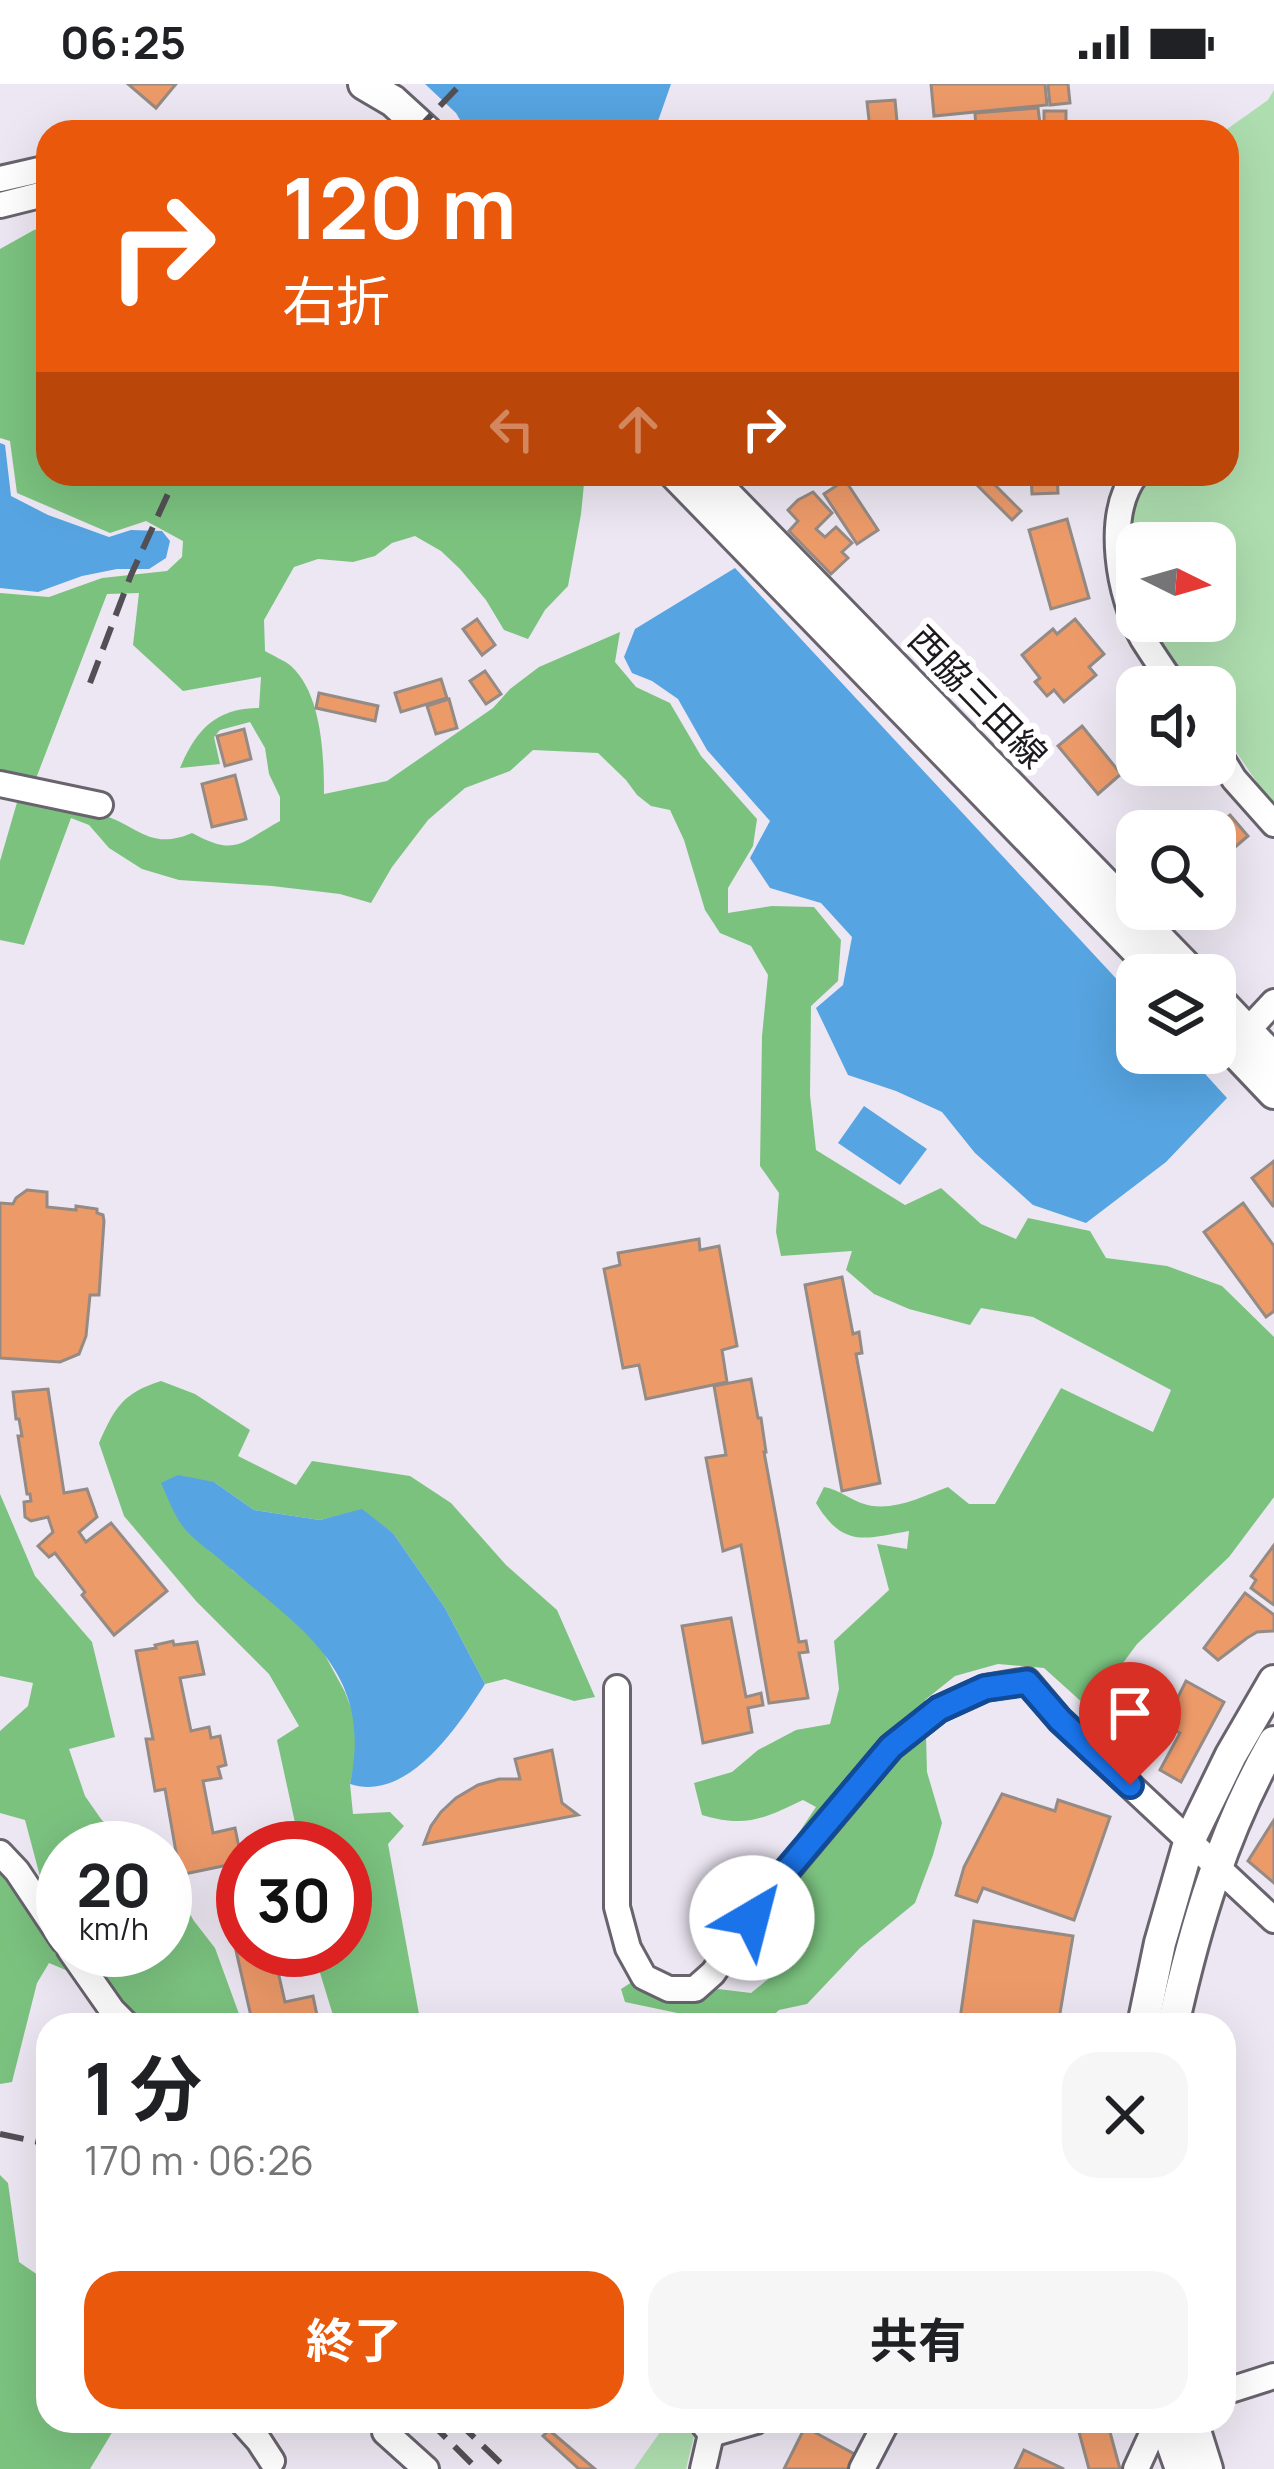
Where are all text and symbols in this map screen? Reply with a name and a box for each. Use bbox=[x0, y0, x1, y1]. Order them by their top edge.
text: 06:25 bbox=[60, 11, 186, 73]
text: 120 m bbox=[282, 149, 516, 264]
icon: right bbox=[84, 168, 240, 324]
text: 右折 bbox=[282, 263, 390, 337]
icon: left bbox=[479, 396, 545, 462]
icon: ahead bbox=[605, 396, 671, 462]
icon: right bbox=[731, 396, 797, 462]
north arrow bbox=[1116, 522, 1236, 642]
map controls bbox=[1116, 522, 1236, 1074]
street label: 西脇三田線 bbox=[898, 615, 1059, 778]
button: sound bbox=[1116, 666, 1236, 786]
button: search bbox=[1116, 810, 1236, 930]
button: layers bbox=[1116, 954, 1236, 1074]
pin bbox=[1079, 1662, 1181, 1785]
icon: arrive bbox=[1097, 1680, 1163, 1746]
speed limit sign: 30 bbox=[216, 1821, 372, 1977]
text: 20 bbox=[76, 1843, 152, 1925]
position arrow bbox=[689, 1855, 815, 1981]
text: km/h bbox=[79, 1908, 149, 1949]
text: 1 分 bbox=[84, 2038, 202, 2137]
button: close bbox=[1062, 2052, 1188, 2178]
text: 170 m · 06:26 bbox=[84, 2133, 314, 2187]
button: 終了 bbox=[84, 2271, 624, 2409]
button: 共有 bbox=[648, 2271, 1188, 2409]

